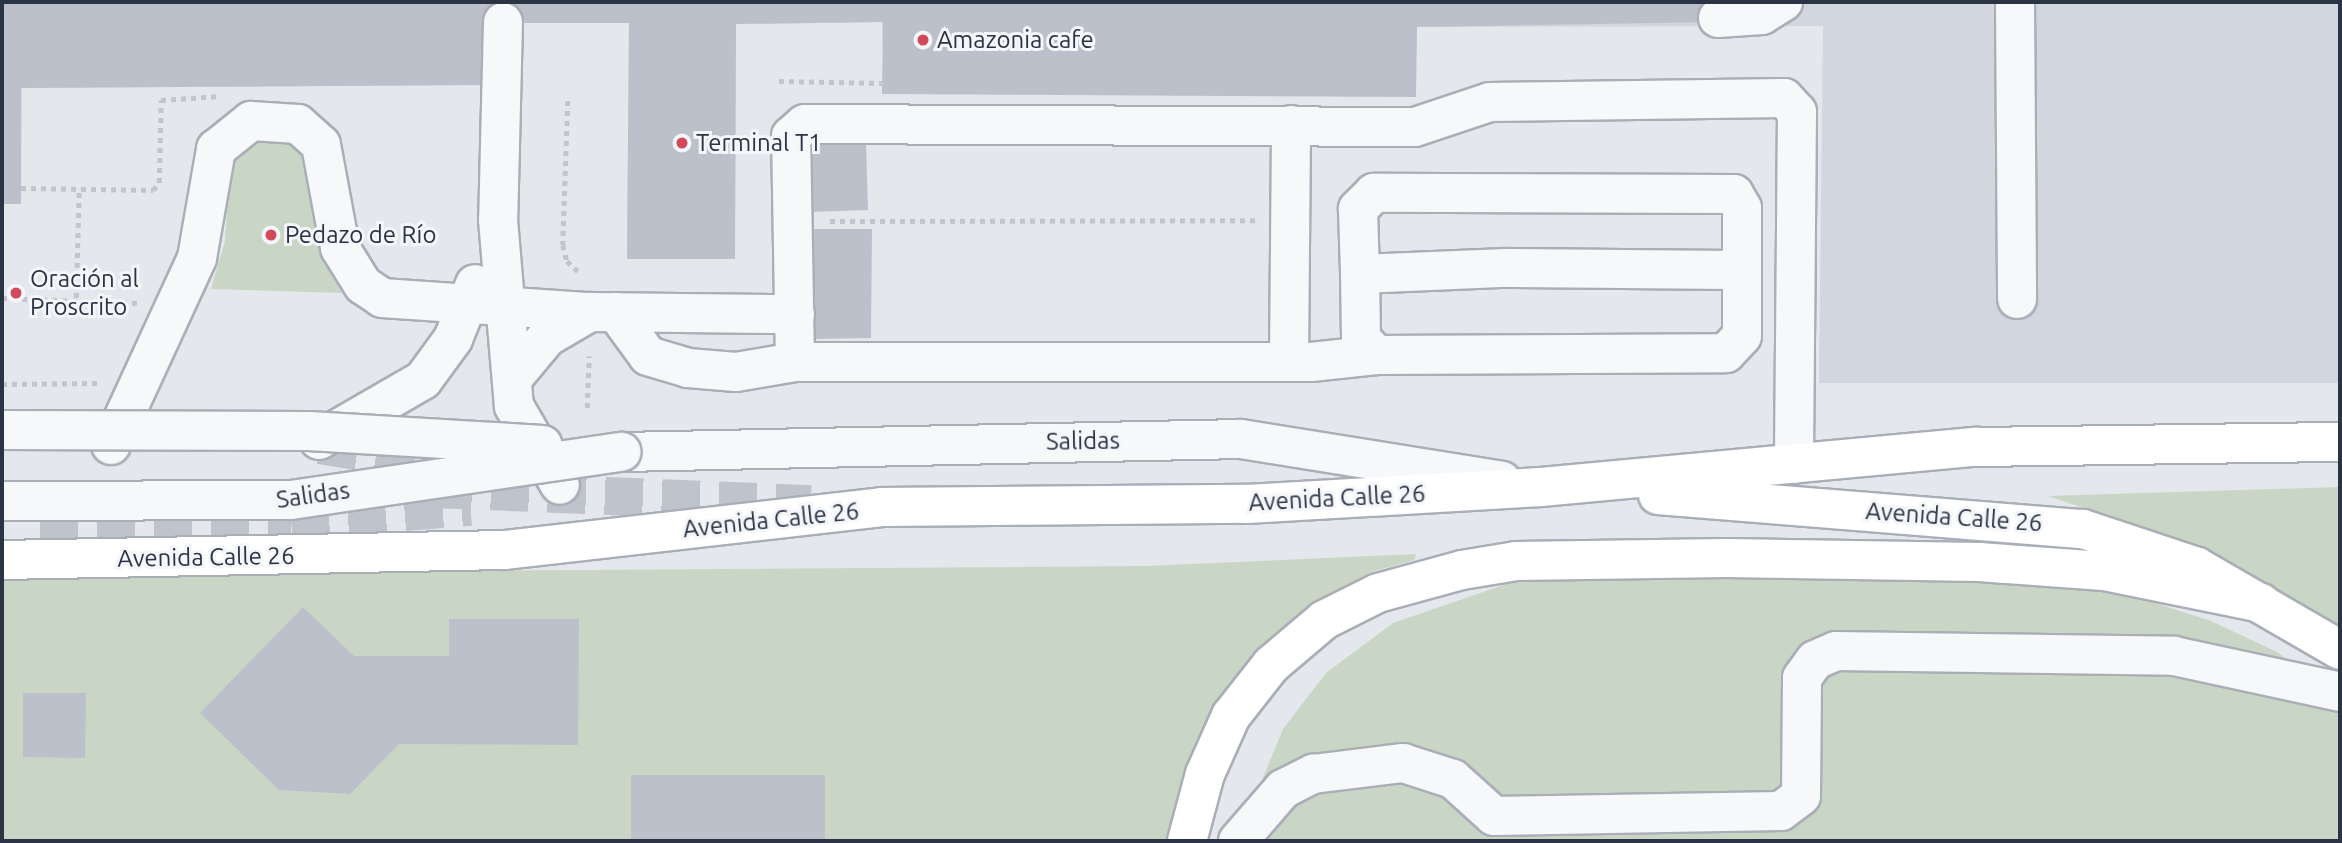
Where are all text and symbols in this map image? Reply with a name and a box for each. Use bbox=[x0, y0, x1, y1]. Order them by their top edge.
place label: Amazonia cafe bbox=[937, 26, 1094, 54]
marker: Amazonia cafe bbox=[915, 32, 931, 48]
place label: Terminal T1 bbox=[696, 129, 822, 157]
marker: Terminal T1 bbox=[674, 135, 690, 151]
place label: Pedazo de Río bbox=[285, 221, 436, 249]
marker: Pedazo de Río bbox=[263, 227, 279, 243]
place label: Oración al Proscrito bbox=[30, 265, 139, 321]
marker: Oración al Proscrito bbox=[8, 285, 24, 301]
street label: Salidas bbox=[1046, 426, 1120, 456]
street label: Salidas bbox=[274, 476, 352, 514]
street label: Avenida Calle 26 bbox=[1248, 479, 1426, 517]
street label: Avenida Calle 26 bbox=[681, 496, 861, 544]
street label: Avenida Calle 26 bbox=[1865, 496, 2043, 538]
street label: Avenida Calle 26 bbox=[117, 541, 295, 573]

